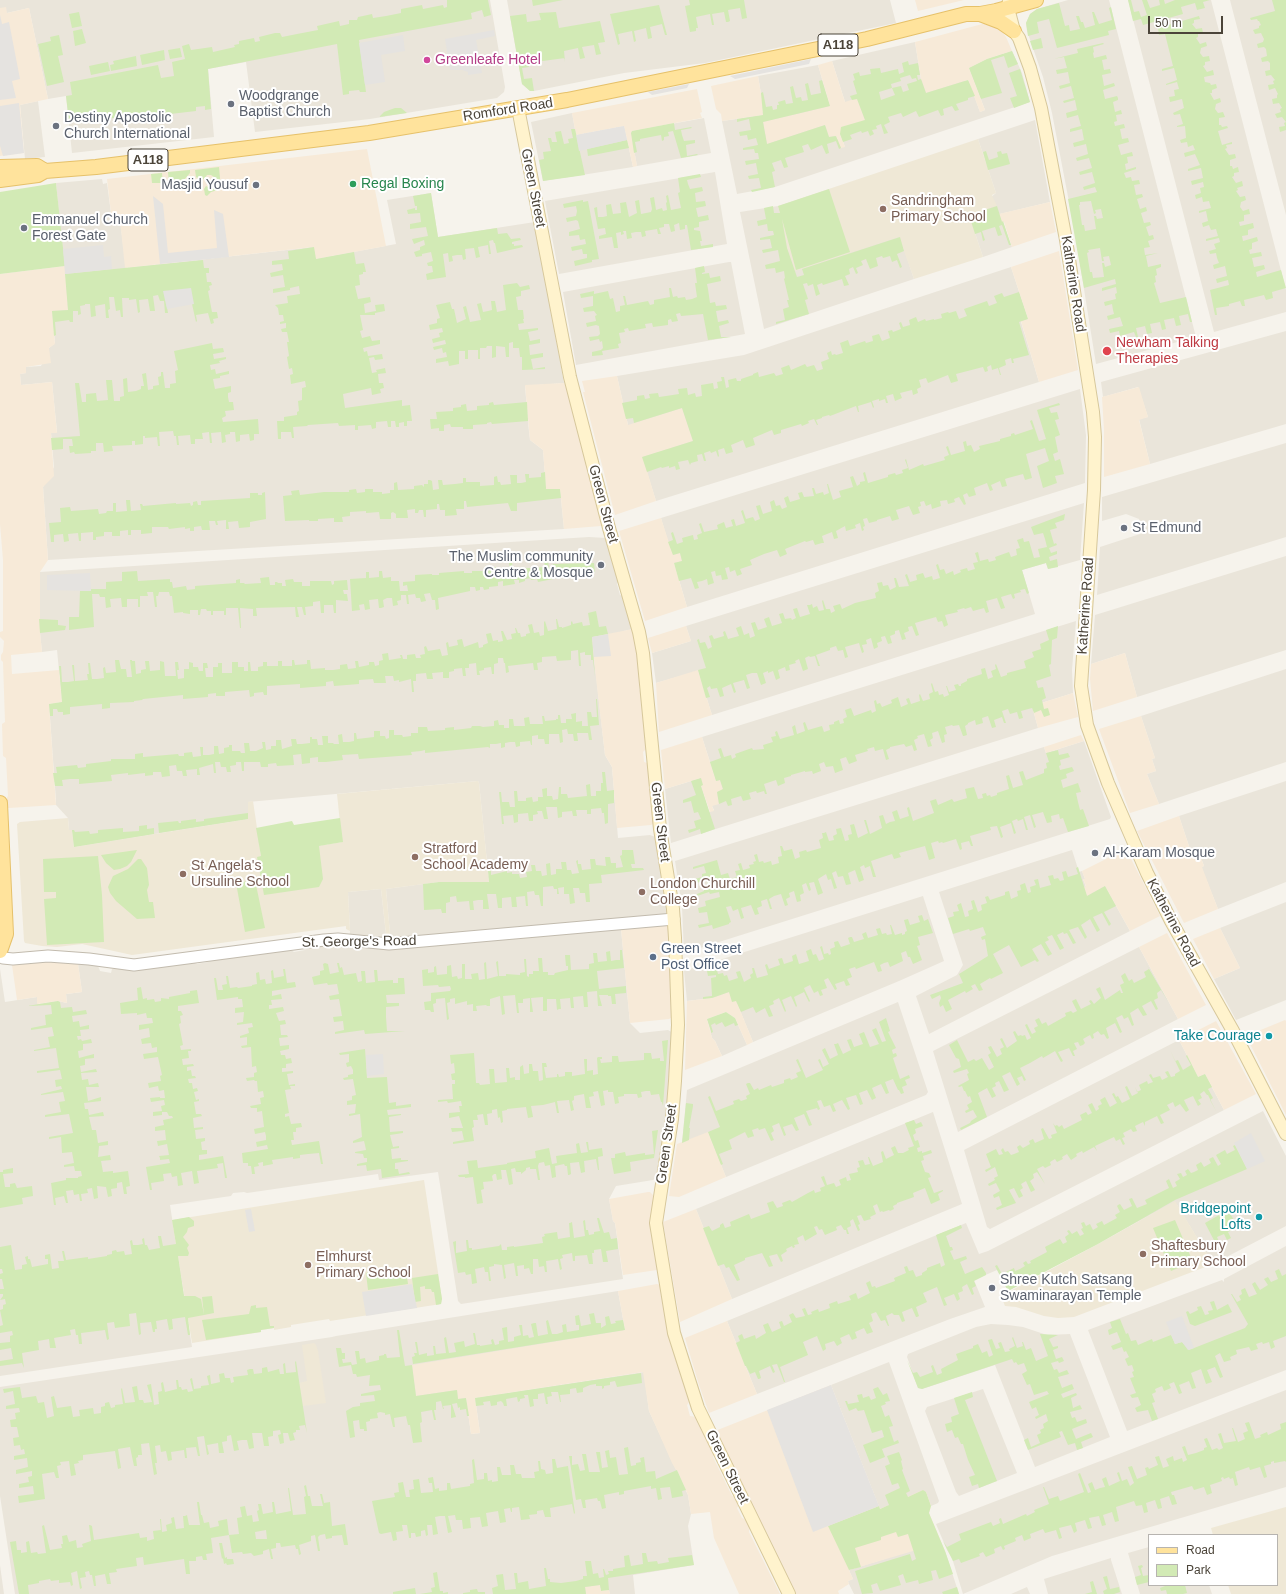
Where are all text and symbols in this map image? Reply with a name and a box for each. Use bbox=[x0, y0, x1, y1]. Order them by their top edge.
scale bar bbox=[1150, 8, 1225, 34]
text: 50 m bbox=[1155, 16, 1182, 30]
road number: A118 bbox=[818, 34, 858, 56]
place label: Greenleafe Hotel bbox=[435, 52, 541, 68]
marker: Greenleafe Hotel bbox=[422, 55, 432, 65]
place label: Woodgrange Baptist Church bbox=[239, 88, 331, 120]
street label: Romford Road bbox=[462, 95, 554, 125]
marker: Woodgrange Baptist Church bbox=[226, 99, 236, 109]
place label: Destiny Apostolic Church International bbox=[64, 110, 190, 142]
marker: Destiny Apostolic Church International bbox=[51, 121, 61, 131]
street label: Green Street bbox=[517, 147, 549, 229]
road number: A118 bbox=[128, 149, 168, 171]
place label: Regal Boxing bbox=[361, 176, 444, 192]
place label: Masjid Yousuf bbox=[161, 177, 248, 193]
marker: Regal Boxing bbox=[348, 179, 358, 189]
marker: Masjid Yousuf bbox=[251, 180, 261, 190]
place label: Sandringham Primary School bbox=[891, 193, 986, 226]
marker: Sandringham Primary School bbox=[878, 204, 888, 214]
place label: Emmanuel Church Forest Gate bbox=[32, 212, 148, 244]
marker: Emmanuel Church Forest Gate bbox=[19, 223, 29, 233]
street label: Katherine Road bbox=[1057, 235, 1089, 333]
place label: Newham Talking Therapies bbox=[1116, 335, 1219, 368]
marker: Newham Talking Therapies bbox=[1101, 345, 1113, 357]
street label: Green Street bbox=[585, 463, 621, 545]
place label: St Edmund bbox=[1132, 520, 1201, 536]
marker: St Edmund bbox=[1119, 523, 1129, 533]
place label: The Muslim community Centre & Mosque bbox=[449, 549, 593, 582]
street label: Katherine Road bbox=[1074, 557, 1098, 655]
marker: The Muslim community Centre & Mosque bbox=[596, 560, 606, 570]
street label: Green Street bbox=[647, 781, 673, 863]
place label: Stratford School Academy bbox=[423, 841, 528, 874]
place label: Al-Karam Mosque bbox=[1103, 845, 1215, 861]
marker: Al-Karam Mosque bbox=[1090, 848, 1100, 858]
marker: Stratford School Academy bbox=[410, 852, 420, 862]
place label: St Angela's Ursuline School bbox=[191, 858, 289, 890]
marker: St Angela's Ursuline School bbox=[178, 869, 188, 879]
place label: London Churchill College bbox=[650, 876, 755, 908]
street label: Katherine Road bbox=[1143, 876, 1203, 970]
marker: London Churchill College bbox=[637, 887, 647, 897]
street label: St. George's Road bbox=[301, 933, 417, 951]
place label: Green Street Post Office bbox=[661, 941, 741, 974]
marker: Green Street Post Office bbox=[648, 952, 658, 962]
place label: Take Courage bbox=[1174, 1028, 1261, 1044]
marker: Take Courage bbox=[1264, 1031, 1274, 1041]
street label: Green Street bbox=[653, 1103, 681, 1185]
place label: Bridgepoint Lofts bbox=[1180, 1201, 1251, 1234]
marker: Bridgepoint Lofts bbox=[1254, 1212, 1264, 1222]
place label: Shaftesbury Primary School bbox=[1151, 1238, 1246, 1270]
place label: Elmhurst Primary School bbox=[316, 1249, 411, 1282]
marker: Shaftesbury Primary School bbox=[1138, 1249, 1148, 1259]
marker: Elmhurst Primary School bbox=[303, 1260, 313, 1270]
place label: Shree Kutch Satsang Swaminarayan Temple bbox=[1000, 1272, 1142, 1304]
marker: Shree Kutch Satsang Swaminarayan Temple bbox=[987, 1283, 997, 1293]
street label: Green Street bbox=[702, 1427, 752, 1507]
legend bbox=[1148, 1534, 1278, 1586]
text: Road bbox=[1186, 1543, 1215, 1557]
text: Park bbox=[1186, 1563, 1211, 1577]

